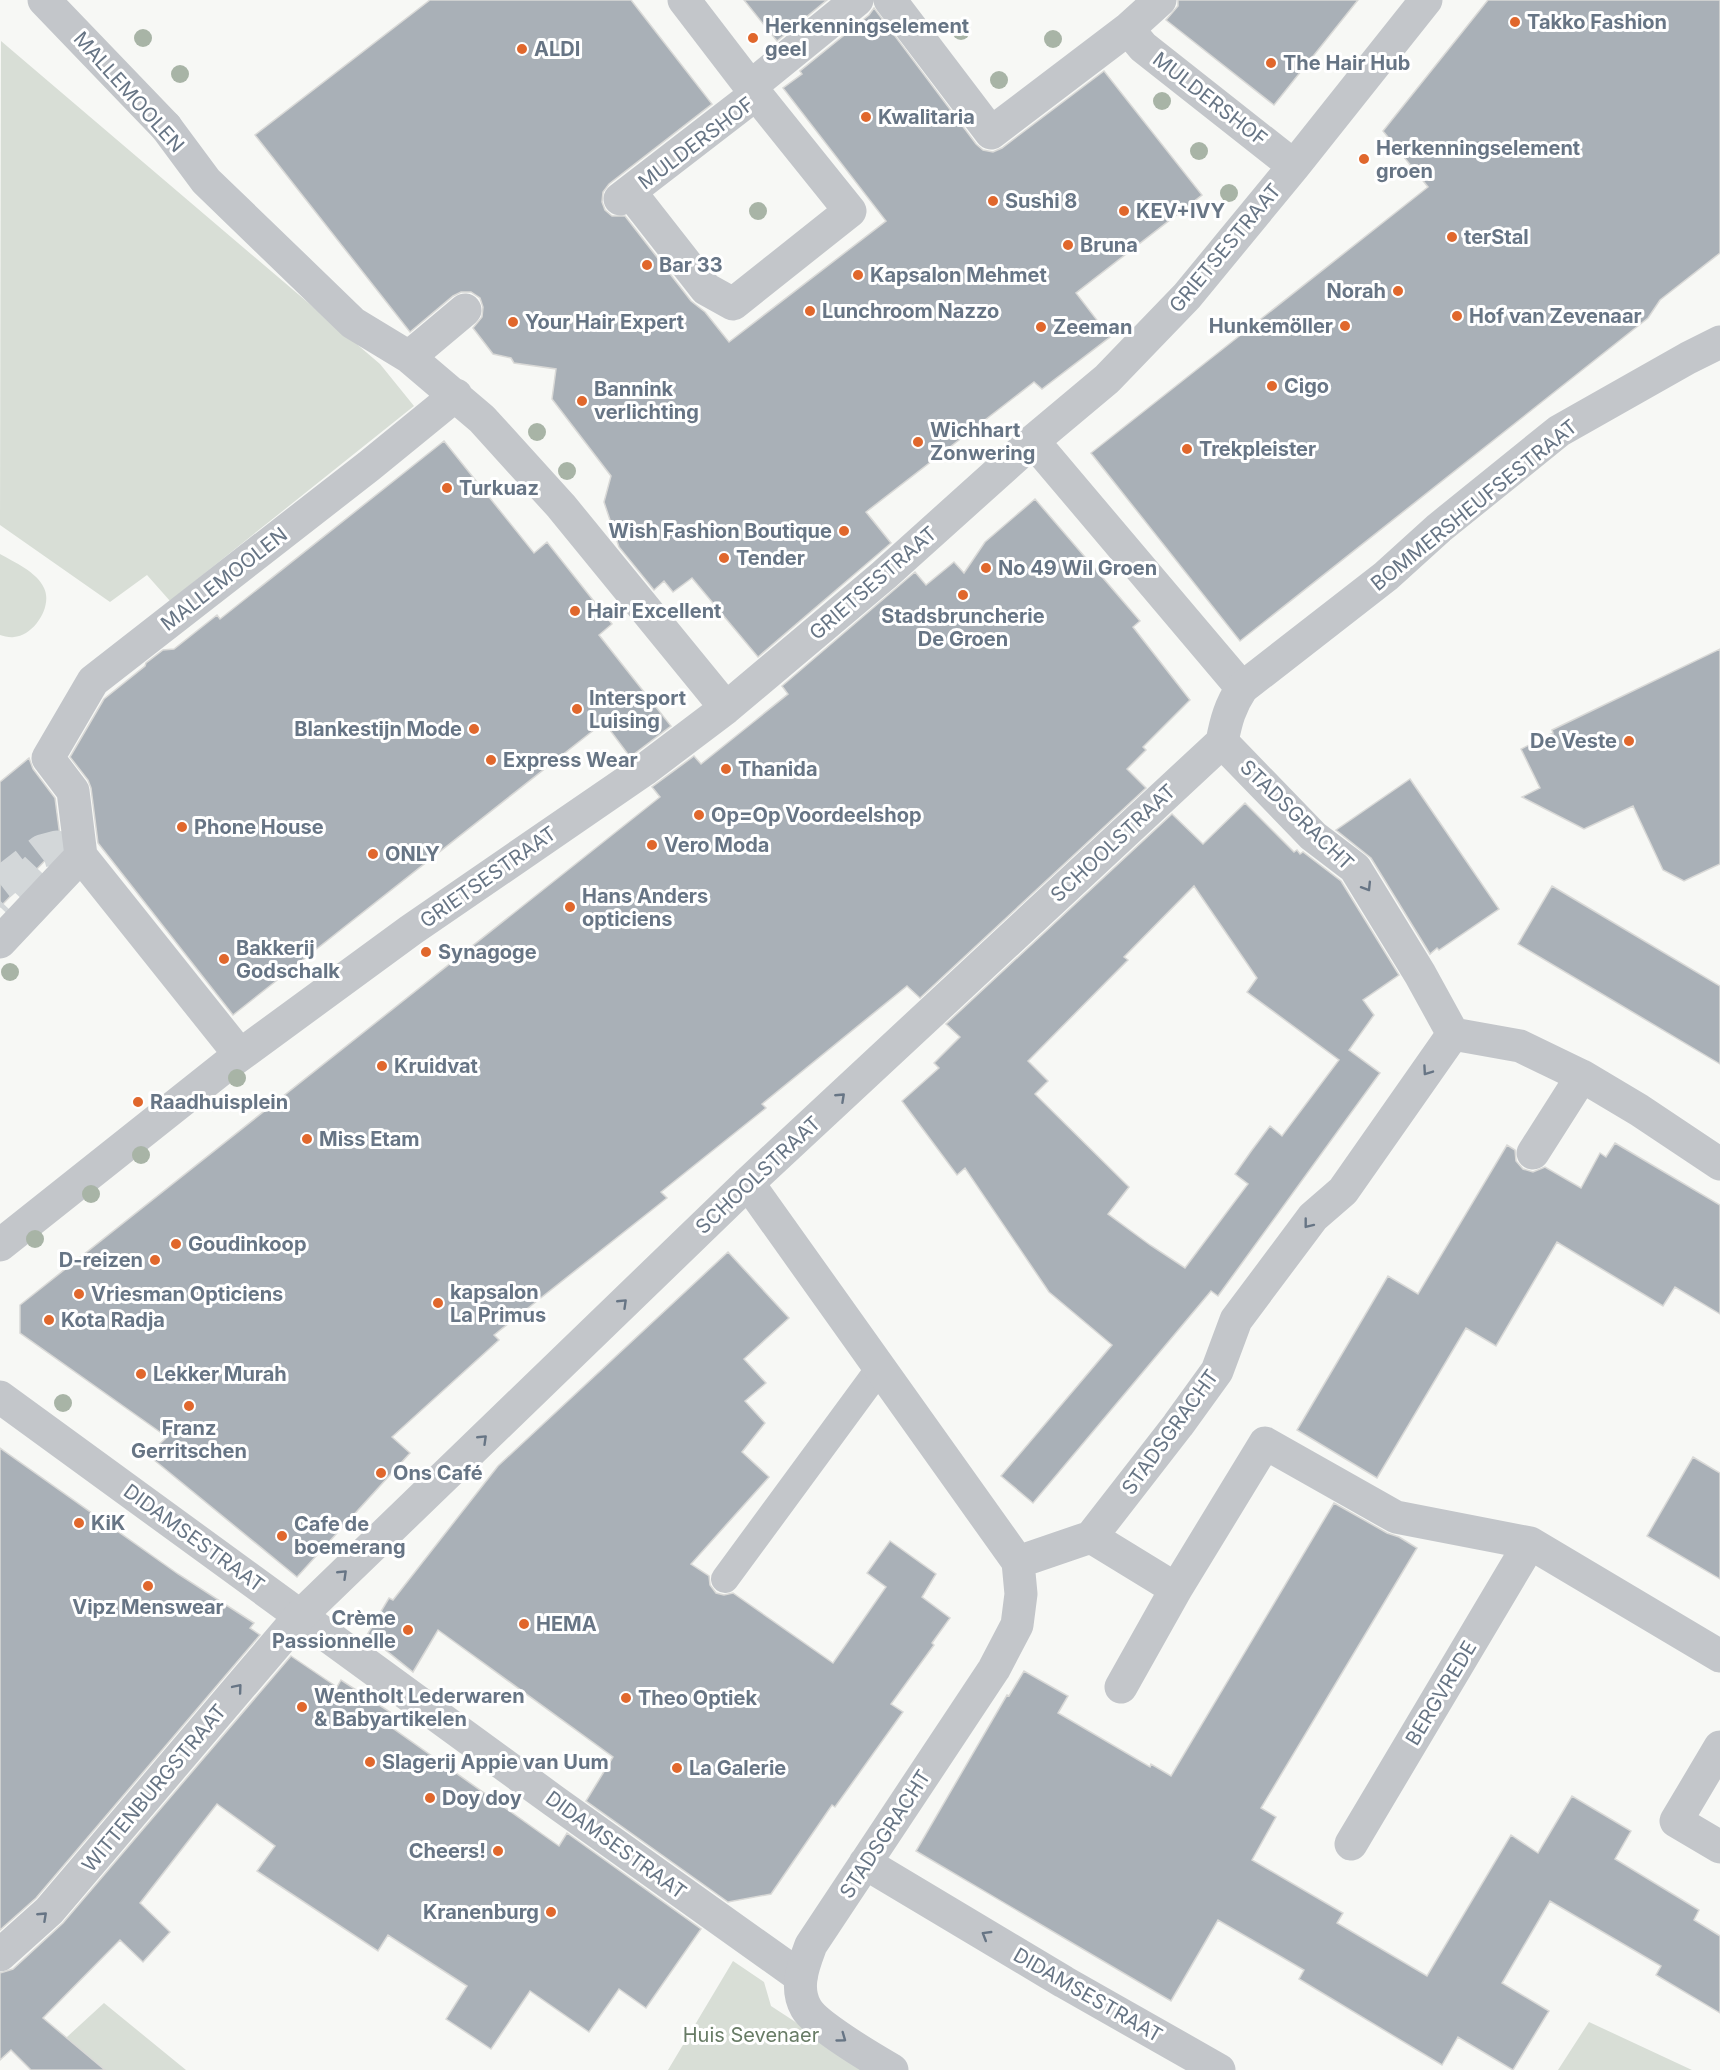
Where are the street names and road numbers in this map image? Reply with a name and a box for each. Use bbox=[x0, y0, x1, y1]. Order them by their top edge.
street label: MALLEMOOLEN bbox=[69, 27, 189, 157]
street label: MULDERSHOF bbox=[1148, 47, 1272, 151]
street label: MULDERSHOF bbox=[634, 92, 758, 194]
street label: GRIETSESTRAAT bbox=[1164, 179, 1286, 317]
street label: BOMMERSHEUFSESTRAAT bbox=[1366, 414, 1582, 596]
street label: GRIETSESTRAAT bbox=[804, 521, 942, 645]
street label: MALLEMOOLEN bbox=[156, 522, 292, 636]
street label: STADSGRACHT bbox=[1235, 755, 1359, 875]
street label: SCHOOLSTRAAT bbox=[1046, 779, 1180, 907]
street label: GRIETSESTRAAT bbox=[415, 821, 561, 933]
street label: SCHOOLSTRAAT bbox=[691, 1111, 825, 1239]
street label: STADSGRACHT bbox=[1117, 1365, 1223, 1499]
street label: DIDAMSESTRAAT bbox=[119, 1479, 269, 1597]
street label: BERGVREDE bbox=[1400, 1636, 1482, 1750]
street label: WITTENBURGSTRAAT bbox=[77, 1699, 231, 1877]
street label: STADSGRACHT bbox=[835, 1765, 935, 1903]
street label: DIDAMSESTRAAT bbox=[541, 1786, 691, 1904]
street label: DIDAMSESTRAAT bbox=[1009, 1943, 1167, 2047]

